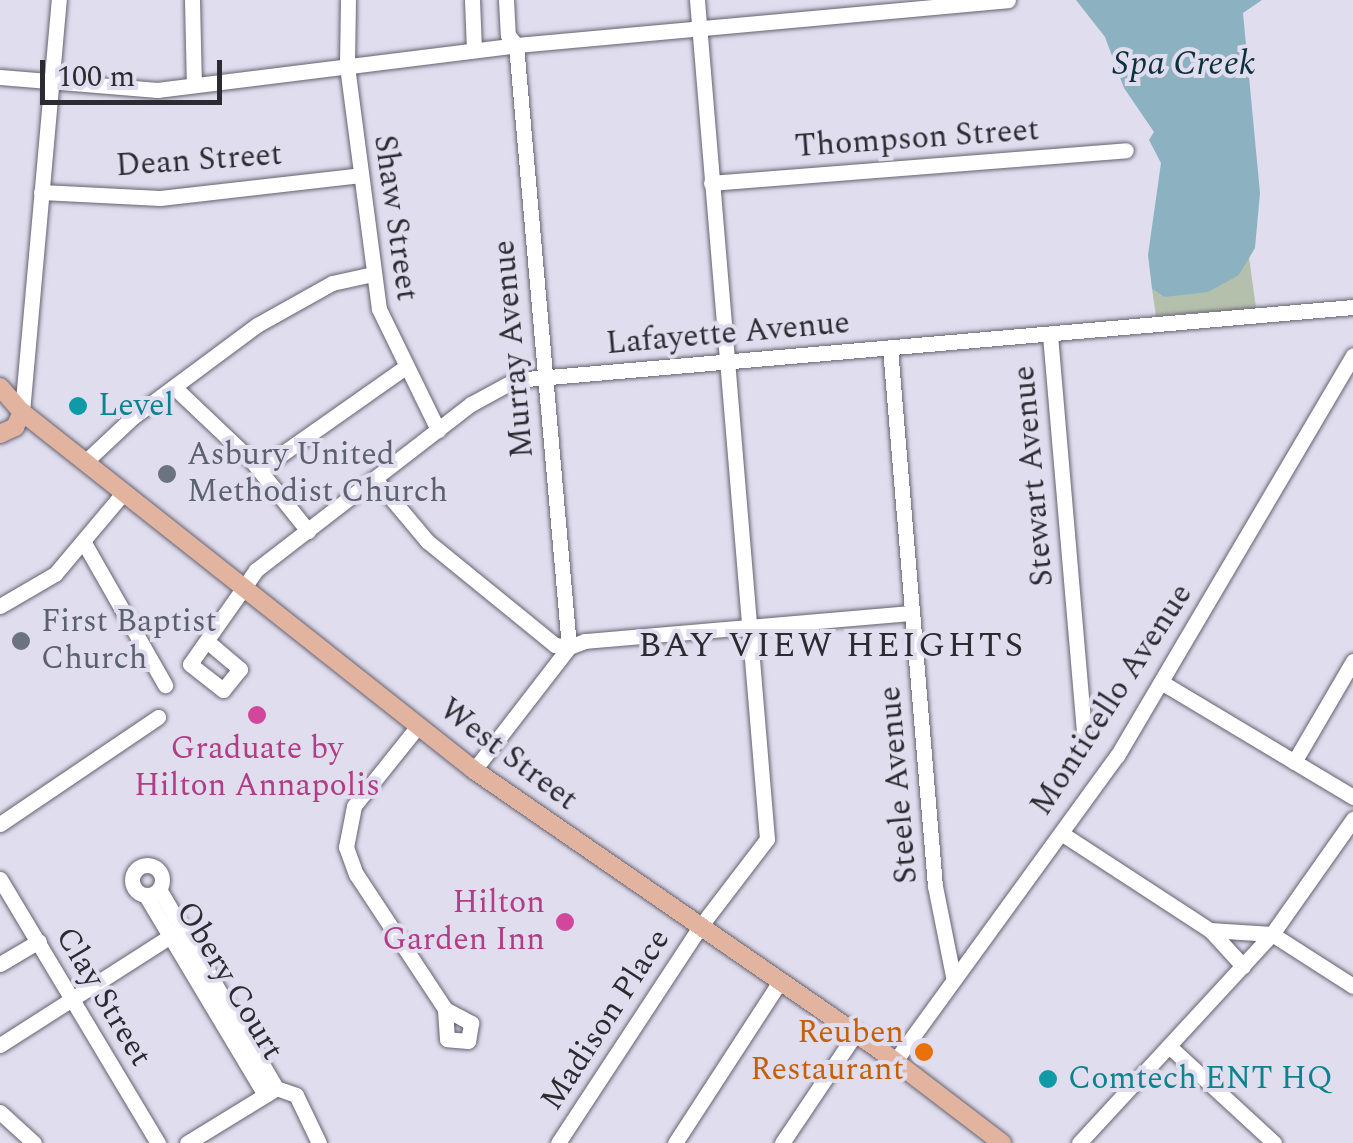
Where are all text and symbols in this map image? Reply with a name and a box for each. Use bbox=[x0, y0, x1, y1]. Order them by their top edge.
scale bar bbox=[45, 40, 228, 102]
water label: Spa Creek bbox=[1113, 43, 1255, 85]
text: 100 m bbox=[57, 54, 135, 100]
street label: Thompson Street bbox=[794, 111, 1040, 167]
street label: Shaw Street bbox=[364, 133, 426, 303]
street label: Dean Street bbox=[115, 136, 283, 186]
street label: Murray Avenue bbox=[485, 238, 543, 460]
street label: Lafayette Avenue bbox=[604, 304, 852, 364]
street label: Stewart Avenue bbox=[1005, 364, 1063, 588]
place label: Level bbox=[98, 387, 174, 425]
marker: Level bbox=[67, 395, 89, 417]
place label: Asbury United Methodist Church bbox=[187, 437, 448, 512]
marker: Asbury United Methodist Church bbox=[156, 463, 178, 485]
street label: Monticello Avenue bbox=[1023, 577, 1201, 823]
place label: First Baptist Church bbox=[41, 604, 217, 679]
district label: BAY VIEW HEIGHTS bbox=[638, 625, 1026, 667]
marker: First Baptist Church bbox=[10, 630, 32, 652]
street label: Steele Avenue bbox=[871, 685, 927, 885]
street label: West Street bbox=[431, 691, 585, 819]
marker: Graduate by Hilton Annapolis bbox=[246, 704, 268, 726]
place label: Graduate by Hilton Annapolis bbox=[134, 731, 380, 806]
place label: Hilton Garden Inn bbox=[382, 885, 545, 960]
street label: Obery Court bbox=[167, 895, 291, 1067]
marker: Hilton Garden Inn bbox=[554, 911, 576, 933]
street label: Clay Street bbox=[47, 920, 159, 1074]
street label: Madison Place bbox=[533, 922, 679, 1118]
place label: Reuben Restaurant bbox=[750, 1015, 904, 1090]
marker: Reuben Restaurant bbox=[913, 1041, 935, 1063]
place label: Comtech ENT HQ bbox=[1068, 1060, 1333, 1098]
marker: Comtech ENT HQ bbox=[1037, 1068, 1059, 1090]

